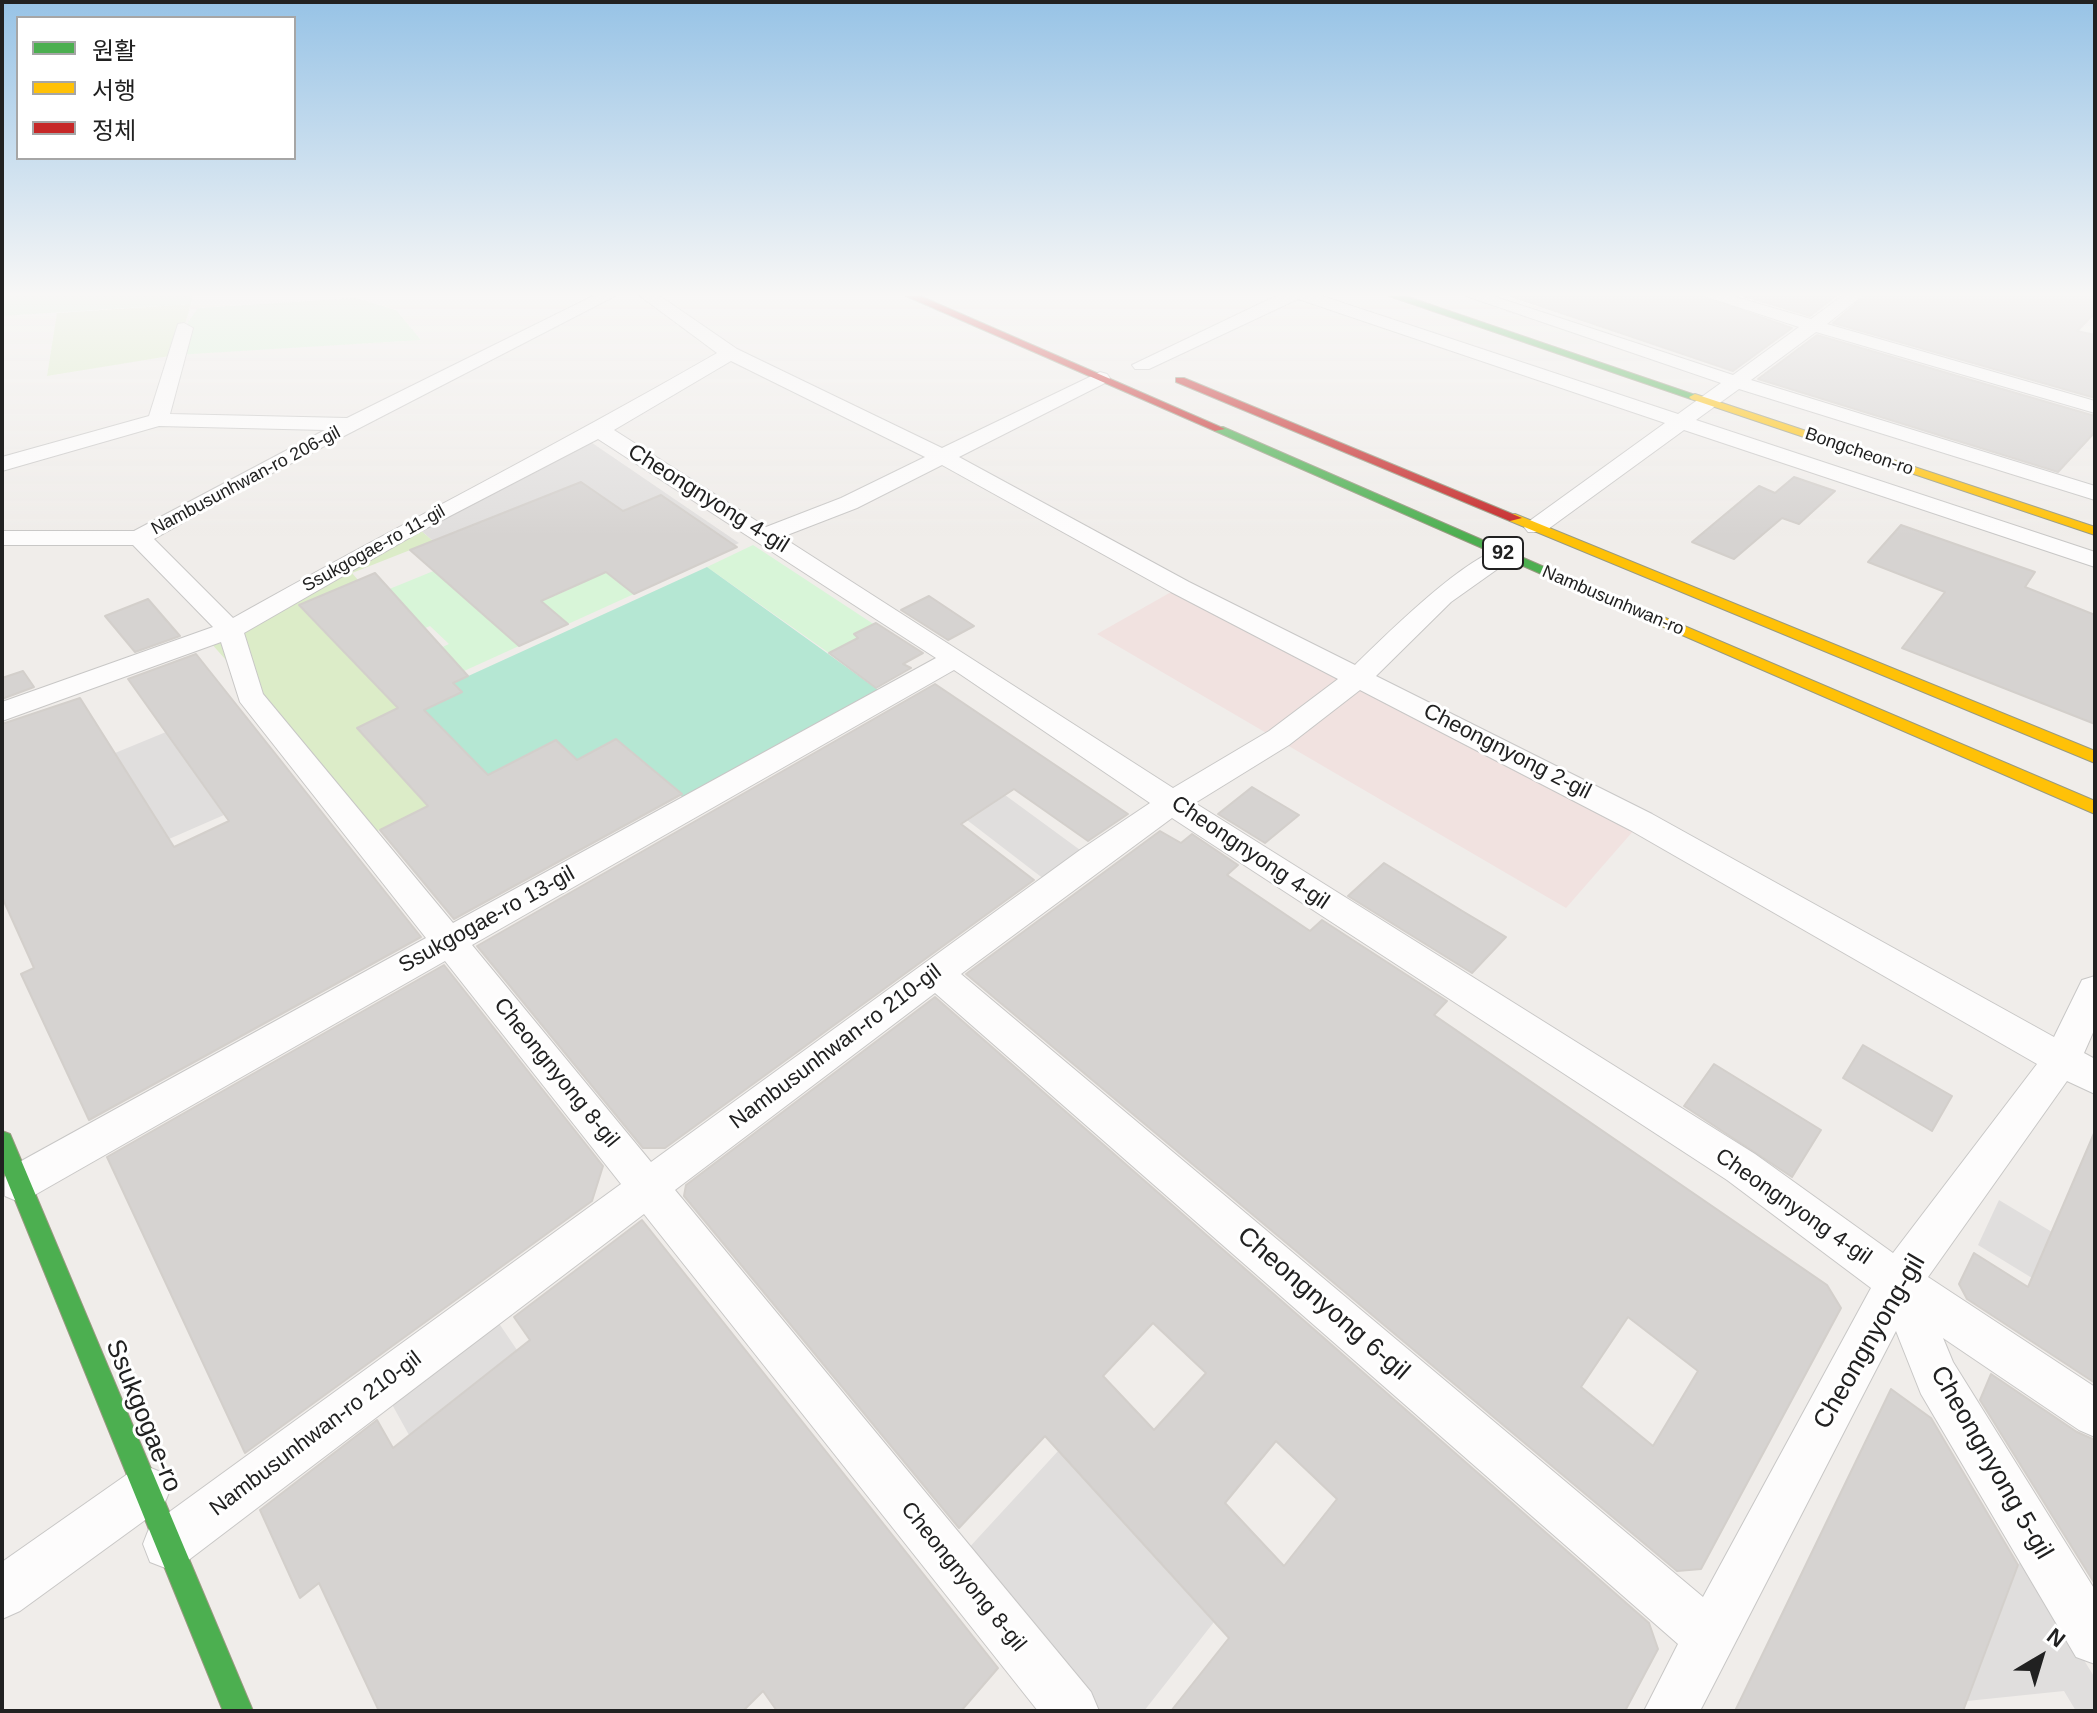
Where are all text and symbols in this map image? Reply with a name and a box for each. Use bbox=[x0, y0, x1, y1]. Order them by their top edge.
legend bbox=[16, 16, 296, 160]
text: 원활 bbox=[92, 37, 136, 64]
text: 서행 bbox=[92, 77, 136, 104]
text: 정체 bbox=[92, 117, 136, 144]
street label: Nambusunhwan-ro 206-gil bbox=[148, 422, 344, 540]
street label: Bongcheon-ro bbox=[1802, 423, 1916, 481]
street label: Cheongnyong 4-gil bbox=[623, 439, 793, 559]
street label: Ssukgogae-ro 11-gil bbox=[299, 501, 449, 597]
road number: 92 bbox=[1483, 537, 1523, 569]
street label: Nambusunhwan-ro bbox=[1539, 561, 1687, 641]
street label: Cheongnyong 2-gil bbox=[1419, 698, 1595, 806]
street label: Cheongnyong 4-gil bbox=[1166, 790, 1334, 916]
street label: Ssukgogae-ro 13-gil bbox=[394, 861, 580, 979]
street label: Nambusunhwan-ro 210-gil bbox=[725, 959, 947, 1135]
street label: Cheongnyong 8-gil bbox=[488, 993, 624, 1153]
street label: Cheongnyong 4-gil bbox=[1710, 1143, 1876, 1271]
street label: Cheongnyong 6-gil bbox=[1230, 1221, 1416, 1387]
street label: Cheongnyong-gil bbox=[1807, 1249, 1933, 1435]
street label: Ssukgogae-ro bbox=[98, 1335, 188, 1497]
street label: Nambusunhwan-ro 210-gil bbox=[205, 1346, 427, 1522]
street label: Cheongnyong 5-gil bbox=[1923, 1361, 2059, 1565]
street label: Cheongnyong 8-gil bbox=[895, 1497, 1031, 1657]
north arrow bbox=[2001, 1617, 2081, 1697]
text: N bbox=[2042, 1623, 2070, 1652]

